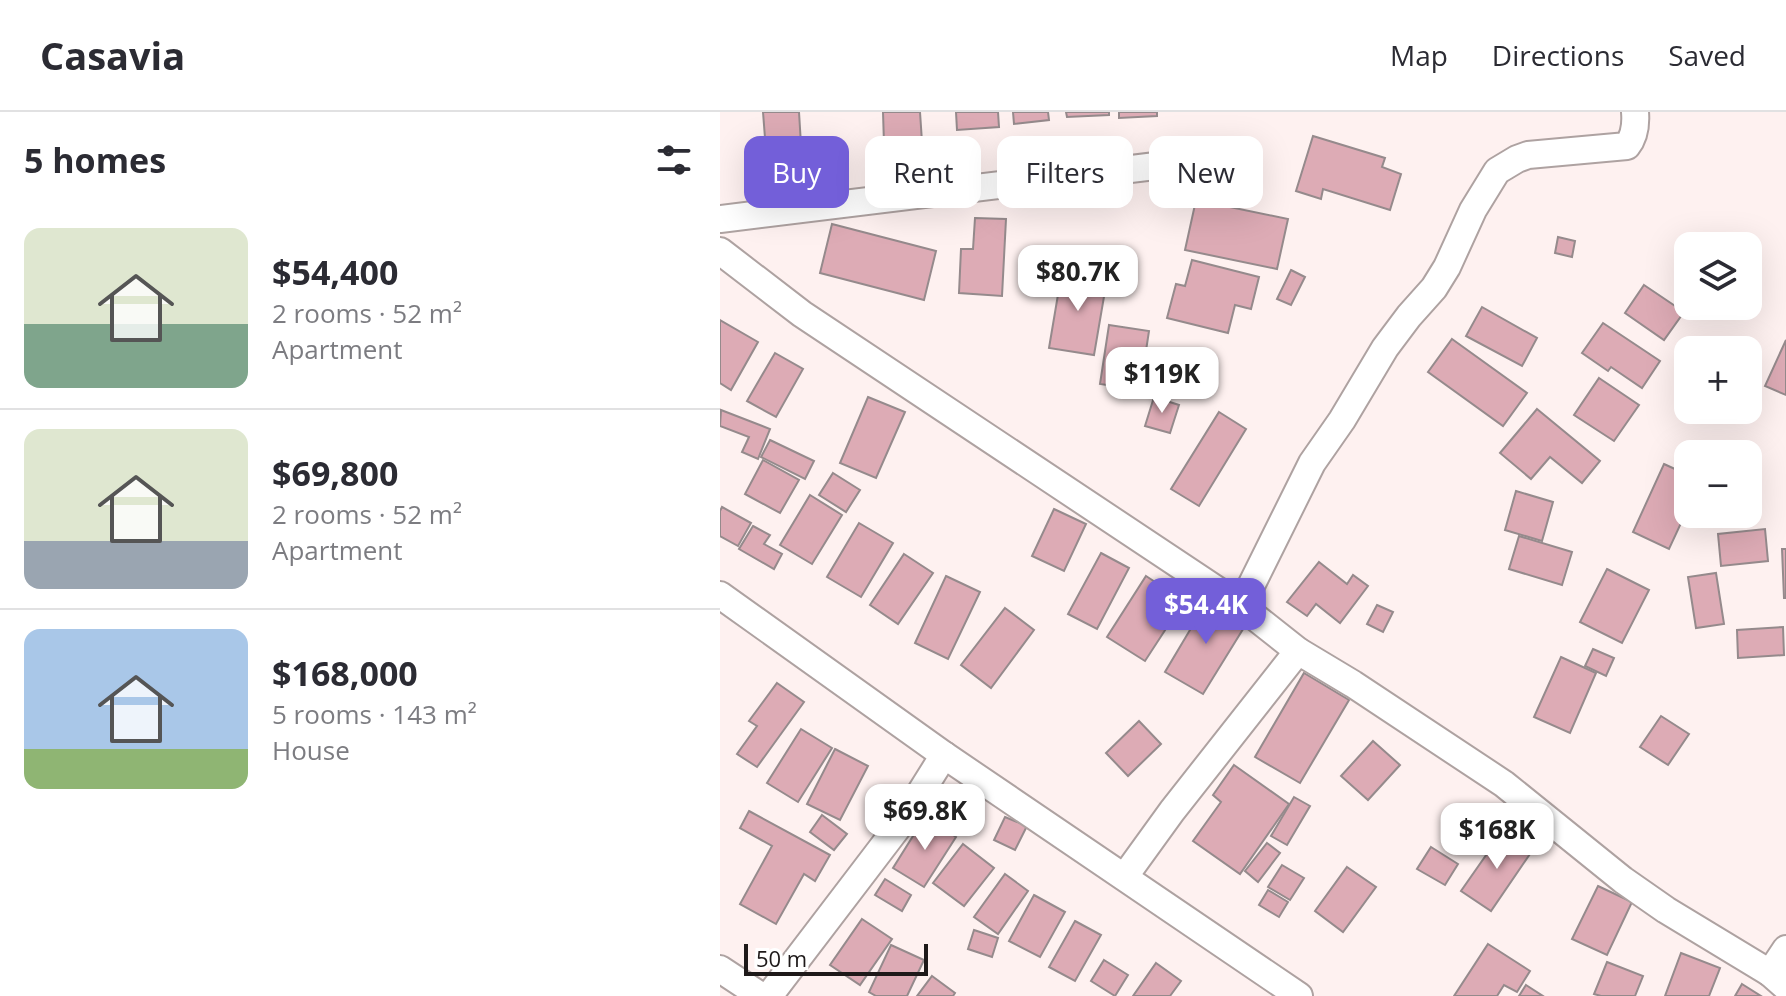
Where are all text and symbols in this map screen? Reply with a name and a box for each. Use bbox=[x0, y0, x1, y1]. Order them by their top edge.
text: Casavia bbox=[40, 29, 185, 81]
text: Map bbox=[1390, 36, 1448, 74]
text: Directions bbox=[1492, 36, 1624, 74]
text: Saved bbox=[1668, 36, 1746, 74]
chip: Buy bbox=[744, 136, 849, 208]
chip: Rent bbox=[865, 136, 981, 208]
chip: Filters bbox=[997, 136, 1133, 208]
chip: New bbox=[1149, 136, 1263, 208]
text: 5 homes bbox=[24, 137, 166, 183]
icon: filters bbox=[652, 138, 696, 182]
map controls bbox=[1674, 232, 1762, 528]
button: layers bbox=[1674, 232, 1762, 320]
pin: $80.7K bbox=[1013, 245, 1143, 313]
text: $54,400 bbox=[272, 249, 398, 295]
text: $80.7K bbox=[1036, 253, 1120, 289]
icon: home bbox=[88, 260, 184, 356]
text: 2 rooms · 52 m² bbox=[272, 295, 462, 331]
text: Apartment bbox=[272, 331, 403, 367]
button: + bbox=[1674, 336, 1762, 424]
pin: $119K bbox=[1106, 347, 1218, 415]
text: $119K bbox=[1124, 355, 1200, 391]
button: − bbox=[1674, 440, 1762, 528]
text: $69,800 bbox=[272, 450, 398, 496]
icon: home bbox=[88, 461, 184, 557]
text: 2 rooms · 52 m² bbox=[272, 496, 462, 532]
text: Apartment bbox=[272, 532, 403, 568]
pin: $54.4K bbox=[1141, 578, 1271, 646]
text: $54.4K bbox=[1164, 586, 1248, 622]
text: $168,000 bbox=[272, 650, 418, 696]
icon: home bbox=[88, 661, 184, 757]
text: 5 rooms · 143 m² bbox=[272, 696, 477, 732]
text: House bbox=[272, 732, 350, 768]
pin: $69.8K bbox=[860, 784, 990, 852]
text: $69.8K bbox=[883, 792, 967, 828]
pin: $168K bbox=[1441, 803, 1553, 871]
text: $168K bbox=[1459, 811, 1535, 847]
scale bar bbox=[744, 940, 928, 976]
text: 50 m bbox=[756, 943, 807, 973]

